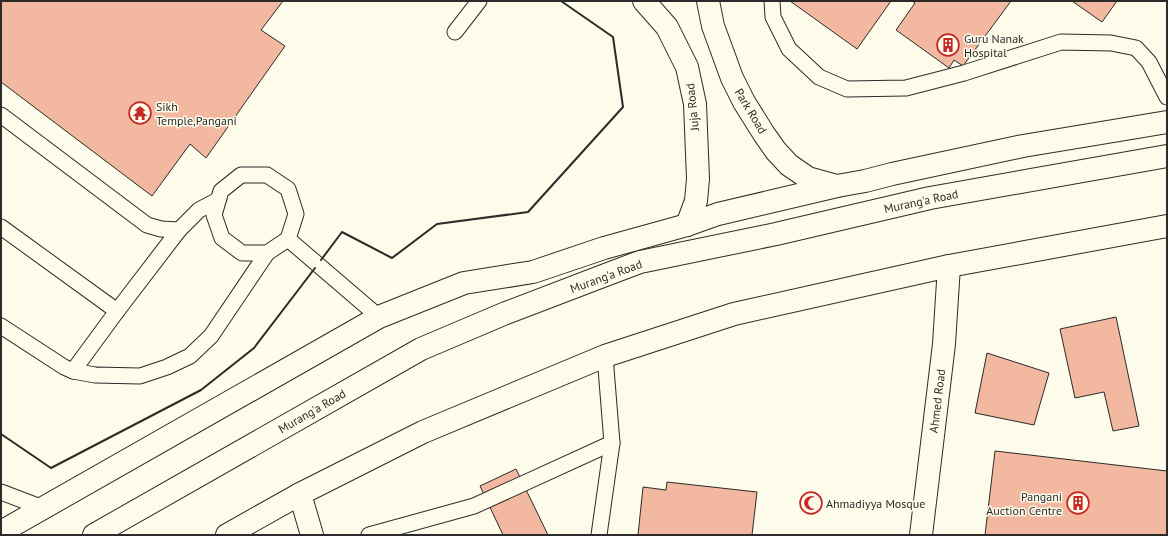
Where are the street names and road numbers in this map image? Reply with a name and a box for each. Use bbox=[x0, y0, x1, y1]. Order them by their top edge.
street label: Juja Road bbox=[682, 82, 702, 133]
street label: Park Road bbox=[732, 86, 770, 136]
street label: Murang'a Road bbox=[883, 186, 959, 216]
street label: Murang'a Road bbox=[568, 256, 644, 296]
street label: Ahmed Road bbox=[926, 368, 948, 434]
street label: Murang'a Road bbox=[276, 386, 348, 436]

